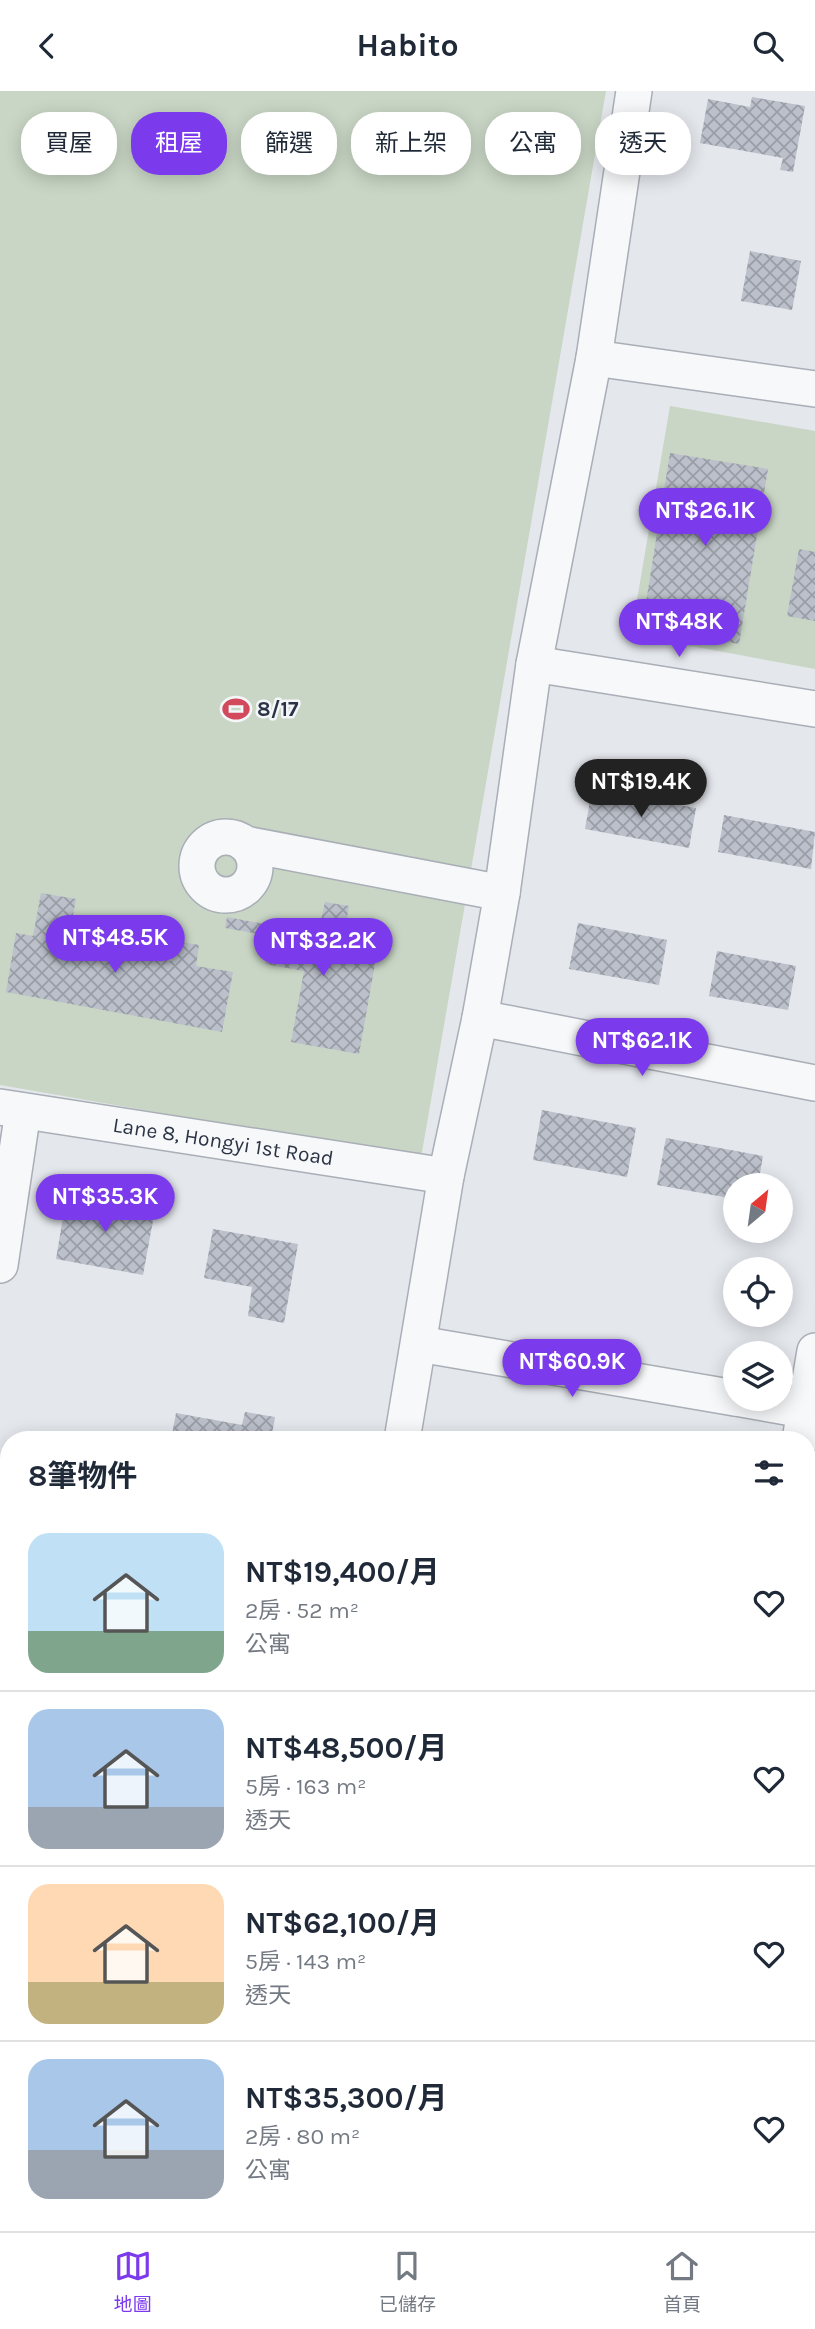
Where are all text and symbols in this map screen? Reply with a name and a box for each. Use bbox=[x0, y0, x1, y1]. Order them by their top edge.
icon: back bbox=[28, 27, 66, 65]
text: Habito bbox=[356, 27, 459, 64]
icon: search bbox=[749, 27, 787, 65]
chip: 買屋 bbox=[21, 112, 117, 175]
chip: 租屋 bbox=[131, 112, 227, 175]
chip: 篩選 bbox=[241, 112, 337, 175]
chip: 新上架 bbox=[351, 112, 471, 175]
chip: 公寓 bbox=[485, 112, 581, 175]
chip: 透天 bbox=[595, 112, 691, 175]
pin: NT$26.1K bbox=[633, 489, 777, 548]
text: NT$26.1K bbox=[655, 497, 755, 524]
pin: NT$48K bbox=[622, 599, 736, 659]
text: NT$48K bbox=[635, 608, 723, 635]
sports icon: 8/17 bbox=[221, 694, 251, 724]
place label: 8/17 bbox=[257, 697, 299, 721]
pin: NT$19.4K bbox=[569, 759, 713, 819]
text: NT$19.4K bbox=[591, 768, 691, 795]
pin: NT$48.5K bbox=[43, 915, 187, 975]
pin: NT$32.2K bbox=[251, 919, 395, 978]
text: NT$48.5K bbox=[62, 924, 168, 951]
text: NT$32.2K bbox=[270, 927, 376, 954]
pin: NT$62.1K bbox=[570, 1019, 714, 1078]
text: NT$62.1K bbox=[592, 1027, 692, 1054]
street label: Lane 8, Hongyi 1st Road bbox=[111, 1113, 335, 1170]
north arrow bbox=[723, 1173, 793, 1243]
map controls bbox=[723, 1173, 793, 1411]
pin: NT$35.3K bbox=[33, 1175, 177, 1234]
text: NT$35.3K bbox=[52, 1183, 158, 1210]
button: locate bbox=[723, 1257, 793, 1327]
pin: NT$60.9K bbox=[500, 1339, 644, 1399]
button: layers bbox=[723, 1341, 793, 1411]
text: NT$60.9K bbox=[518, 1348, 626, 1375]
icon: filters bbox=[750, 1454, 788, 1492]
text: 8筆物件 bbox=[28, 1458, 137, 1494]
text: NT$19,400/月 bbox=[245, 1554, 440, 1590]
icon: home bbox=[84, 1561, 168, 1645]
icon: heart bbox=[750, 1584, 788, 1622]
text: 2房 · 52 m² bbox=[245, 1597, 359, 1624]
text: 公寓 bbox=[245, 1631, 291, 1658]
text: NT$48,500/月 bbox=[245, 1730, 448, 1766]
icon: home bbox=[84, 1737, 168, 1821]
icon: heart bbox=[750, 1760, 788, 1798]
text: 5房 · 163 m² bbox=[245, 1773, 367, 1800]
text: 透天 bbox=[245, 1807, 291, 1834]
text: NT$62,100/月 bbox=[245, 1905, 440, 1941]
icon: home bbox=[84, 1912, 168, 1996]
icon: heart bbox=[750, 1935, 788, 1973]
text: 5房 · 143 m² bbox=[245, 1948, 366, 1975]
text: 透天 bbox=[245, 1982, 291, 2009]
text: NT$35,300/月 bbox=[245, 2080, 448, 2116]
icon: home bbox=[84, 2087, 168, 2171]
icon: heart bbox=[750, 2110, 788, 2148]
text: 2房 · 80 m² bbox=[245, 2123, 360, 2150]
text: 公寓 bbox=[245, 2157, 291, 2184]
tab: 地圖 bbox=[114, 2247, 152, 2316]
tab: 已儲存 bbox=[379, 2247, 436, 2316]
tab: 首頁 bbox=[663, 2247, 701, 2316]

